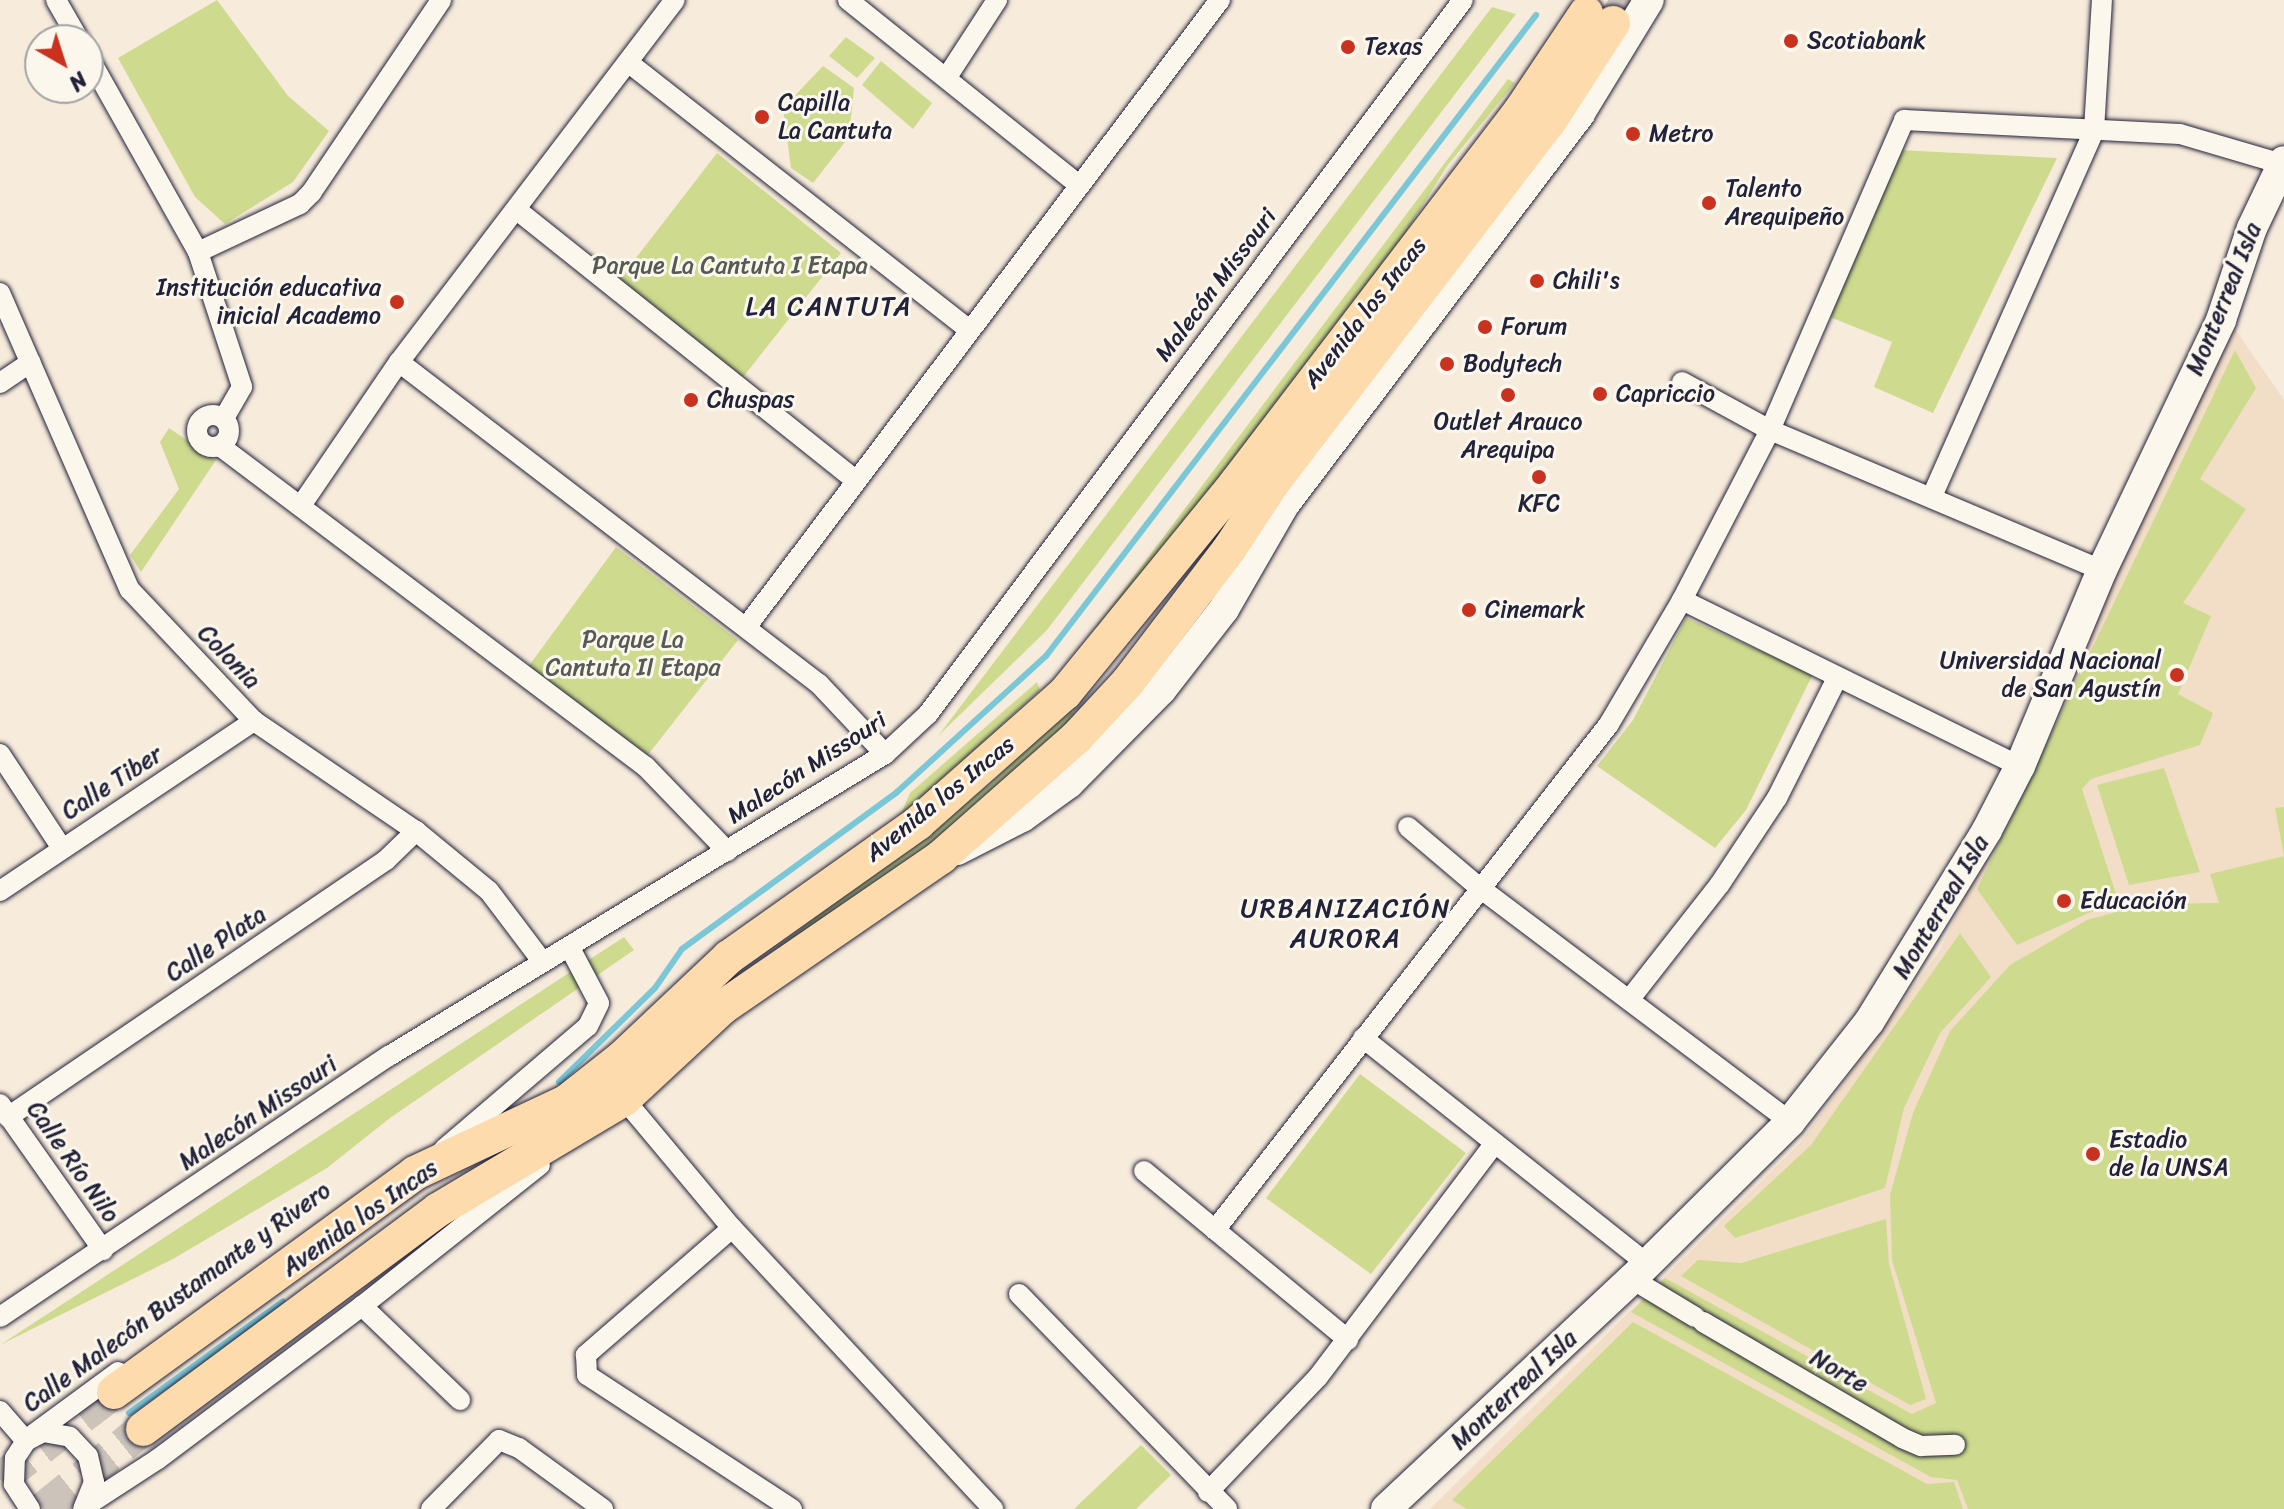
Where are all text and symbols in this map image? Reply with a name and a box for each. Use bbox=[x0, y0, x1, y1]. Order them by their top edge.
north arrow bbox=[24, 24, 104, 104]
place label: Scotiabank bbox=[1807, 27, 1926, 55]
marker: Scotiabank bbox=[1782, 32, 1800, 50]
place label: Texas bbox=[1364, 33, 1423, 61]
marker: Texas bbox=[1339, 38, 1357, 56]
text: N bbox=[60, 62, 96, 101]
place label: Capilla La Cantuta bbox=[778, 89, 892, 145]
marker: Capilla La Cantuta bbox=[753, 108, 771, 126]
place label: Metro bbox=[1649, 120, 1713, 148]
marker: Metro bbox=[1624, 125, 1642, 143]
place label: Talento Arequipeño bbox=[1725, 175, 1844, 231]
marker: Talento Arequipeño bbox=[1700, 194, 1718, 212]
street label: Malecón Missouri bbox=[1149, 203, 1283, 367]
street label: Monterreal Isla bbox=[2180, 218, 2268, 380]
street label: Avenida los Incas bbox=[1298, 232, 1432, 394]
park label: Parque La Cantuta I Etapa bbox=[592, 252, 868, 280]
place label: Chili's bbox=[1553, 267, 1619, 295]
marker: Chili's bbox=[1528, 272, 1546, 290]
place label: Institución educativa inicial Academo bbox=[156, 274, 381, 330]
district label: LA CANTUTA bbox=[746, 291, 912, 323]
marker: Institución educativa inicial Academo bbox=[388, 293, 406, 311]
place label: Forum bbox=[1501, 313, 1567, 341]
marker: Forum bbox=[1476, 318, 1494, 336]
place label: Bodytech bbox=[1463, 350, 1562, 378]
marker: Bodytech bbox=[1438, 355, 1456, 373]
place label: Capriccio bbox=[1616, 380, 1715, 408]
marker: Capriccio bbox=[1591, 385, 1609, 403]
place label: Chuspas bbox=[707, 386, 794, 414]
marker: Outlet Arauco Arequipa bbox=[1499, 386, 1517, 404]
marker: Chuspas bbox=[682, 391, 700, 409]
place label: Outlet Arauco Arequipa bbox=[1434, 408, 1582, 464]
marker: KFC bbox=[1530, 468, 1548, 486]
place label: KFC bbox=[1518, 490, 1560, 518]
place label: Cinemark bbox=[1485, 596, 1585, 624]
marker: Cinemark bbox=[1460, 601, 1478, 619]
street label: Colonia bbox=[192, 619, 266, 695]
park label: Parque La Cantuta II Etapa bbox=[546, 626, 720, 682]
place label: Universidad Nacional de San Agustín bbox=[1940, 647, 2161, 703]
marker: Universidad Nacional de San Agustín bbox=[2168, 666, 2186, 684]
street label: Malecón Missouri bbox=[722, 706, 892, 830]
street label: Avenida los Incas bbox=[860, 730, 1020, 868]
street label: Calle Tiber bbox=[56, 740, 168, 826]
street label: Monterreal Isla bbox=[1887, 830, 1995, 984]
place label: Educación bbox=[2080, 887, 2187, 915]
marker: Educación bbox=[2055, 892, 2073, 910]
district label: URBANIZACIÓN AURORA bbox=[1242, 893, 1450, 954]
street label: Calle Plata bbox=[160, 900, 272, 988]
street label: Malecón Missouri bbox=[174, 1050, 342, 1176]
street label: Calle Río Nilo bbox=[21, 1096, 125, 1228]
place label: Estadio de la UNSA bbox=[2109, 1126, 2229, 1182]
marker: Estadio de la UNSA bbox=[2084, 1145, 2102, 1163]
street label: Avenida los Incas bbox=[277, 1154, 443, 1282]
street label: Calle Malecón Bustamante y Rivero bbox=[18, 1176, 336, 1418]
street label: Monterreal Isla bbox=[1444, 1324, 1584, 1456]
street label: Norte bbox=[1805, 1343, 1873, 1399]

